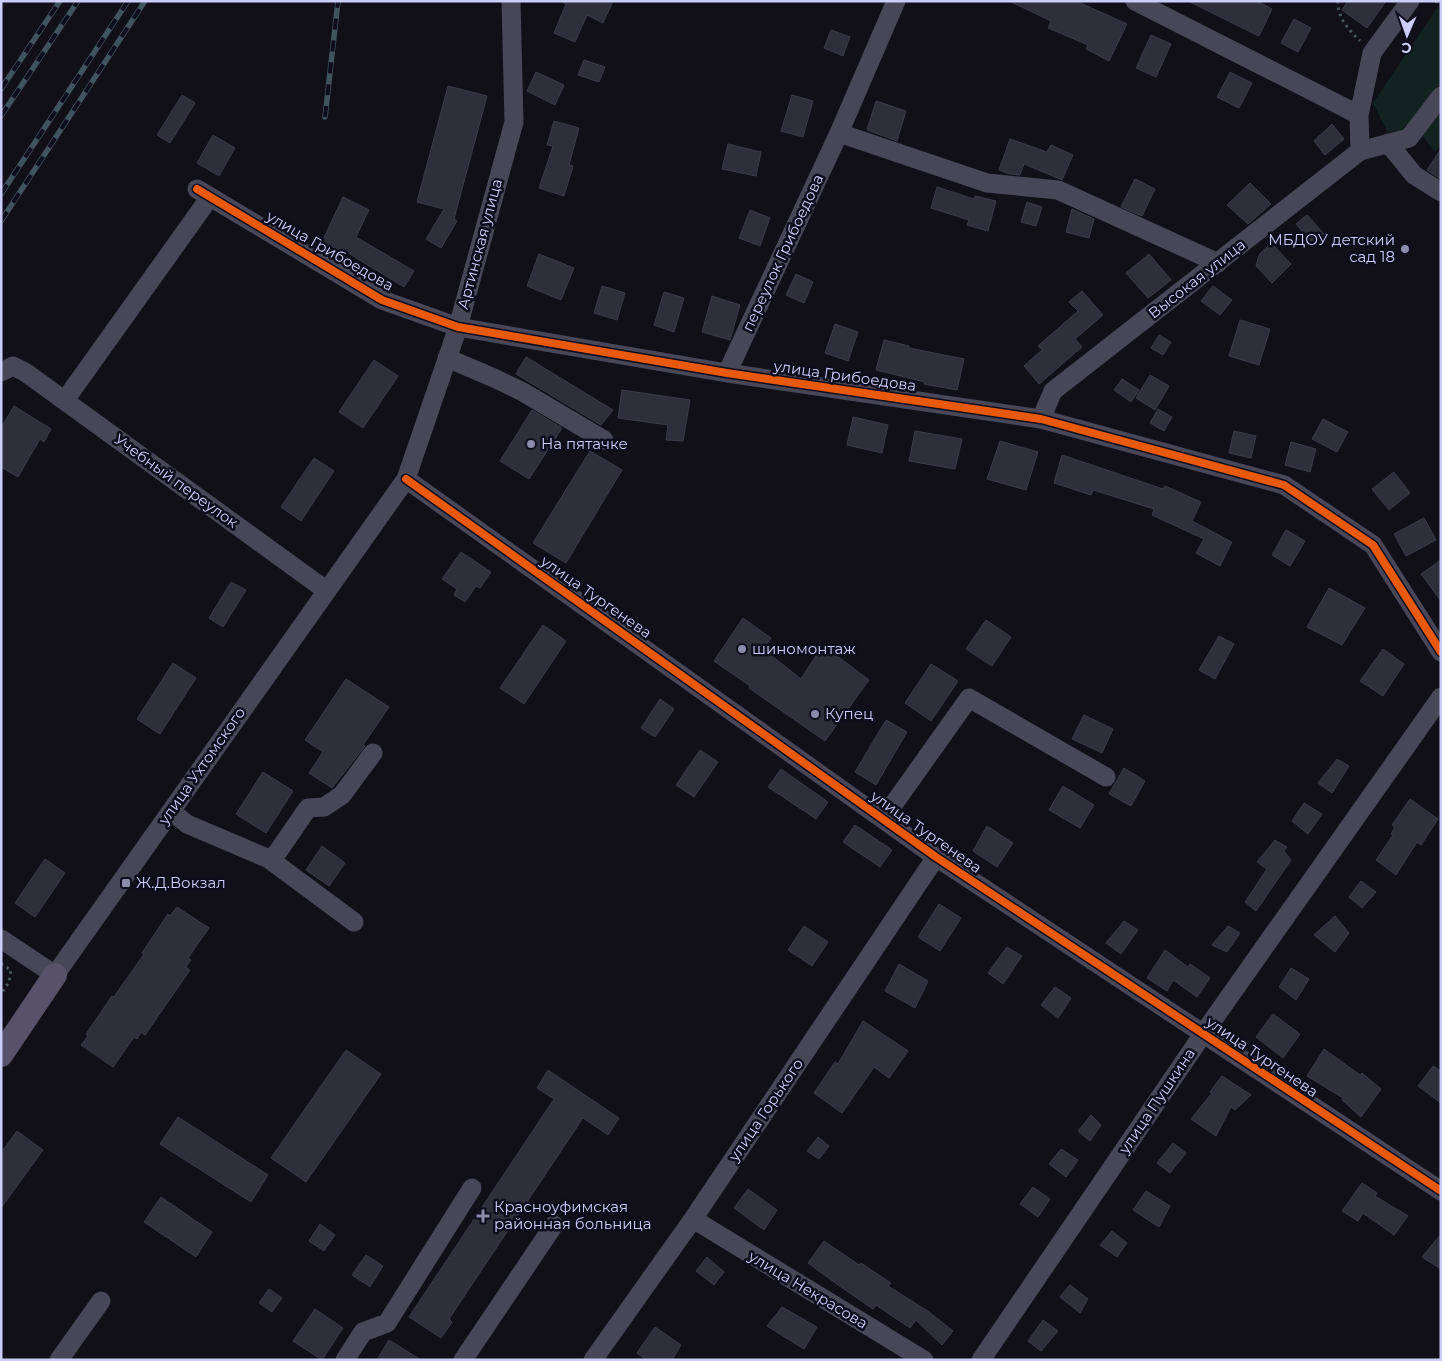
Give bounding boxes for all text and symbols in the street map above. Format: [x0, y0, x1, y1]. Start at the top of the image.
north arrow [1382, 10, 1432, 60]
text: С [1401, 39, 1412, 57]
street label: переулок Грибоедова [738, 171, 827, 335]
street label: Артинская улица [453, 177, 506, 311]
street label: улица Грибоедова [262, 206, 397, 295]
place label: МБДОУ детский сад 18 [1268, 230, 1395, 266]
street label: Высокая улица [1144, 235, 1249, 322]
marker: МБДОУ детский сад 18 [1399, 243, 1411, 255]
street label: улица Грибоедова [772, 356, 918, 395]
street label: Учебный переулок [111, 429, 242, 532]
place label: На пятачке [541, 434, 628, 453]
marker: На пятачке [525, 438, 537, 450]
street label: улица Тургенева [536, 551, 655, 642]
place label: шиномонтаж [752, 639, 856, 658]
marker: шиномонтаж [736, 643, 748, 655]
street label: улица Ухтомского [153, 703, 249, 829]
place label: Купец [825, 704, 873, 723]
marker: Купец [809, 708, 821, 720]
street label: улица Тургенева [866, 786, 985, 877]
place label: Ж.Д.Вокзал [136, 873, 226, 892]
marker: Ж.Д.Вокзал [120, 877, 132, 889]
street label: улица Тургенева [1202, 1012, 1322, 1101]
street label: улица Пушкина [1114, 1044, 1199, 1158]
street label: улица Горького [724, 1055, 807, 1166]
place label: Красноуфимская районная больница [494, 1197, 652, 1233]
marker: Красноуфимская районная больница [476, 1209, 490, 1223]
street label: улица Некрасова [744, 1246, 871, 1333]

